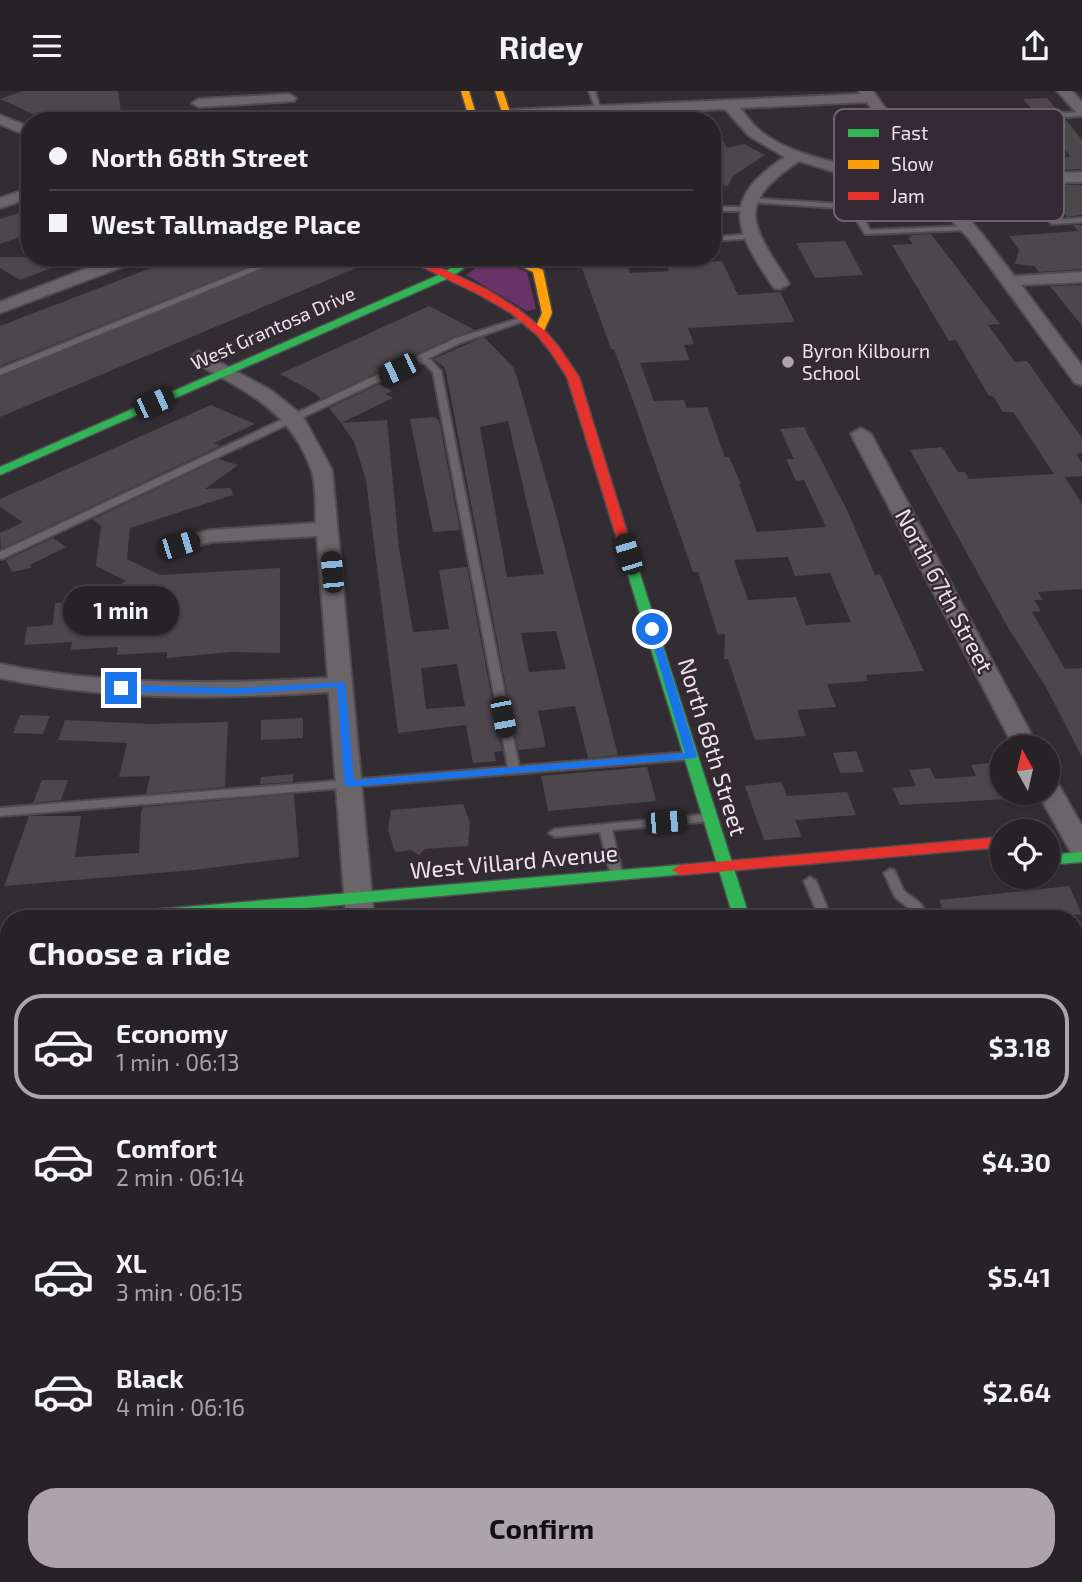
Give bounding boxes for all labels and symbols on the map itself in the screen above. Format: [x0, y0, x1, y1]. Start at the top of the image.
legend [834, 109, 1064, 221]
text: Fast [891, 121, 928, 144]
text: Slow [891, 152, 934, 175]
text: Jam [891, 184, 925, 207]
street label: West Grantosa Drive [187, 281, 359, 374]
place label: Byron Kilbourn School [802, 339, 930, 384]
car [375, 350, 422, 388]
marker: Byron Kilbourn School [780, 354, 796, 370]
car [131, 385, 178, 421]
street label: North 67th Street [890, 504, 1000, 678]
car [156, 529, 203, 561]
car [612, 531, 645, 577]
car [320, 550, 345, 594]
callout: 1 min [63, 587, 179, 635]
route start [636, 613, 668, 645]
street label: North 68th Street [673, 655, 753, 839]
route end [105, 672, 137, 704]
car [489, 694, 518, 740]
north arrow [990, 735, 1060, 805]
car [645, 810, 688, 834]
street label: West Villard Avenue [409, 838, 619, 884]

